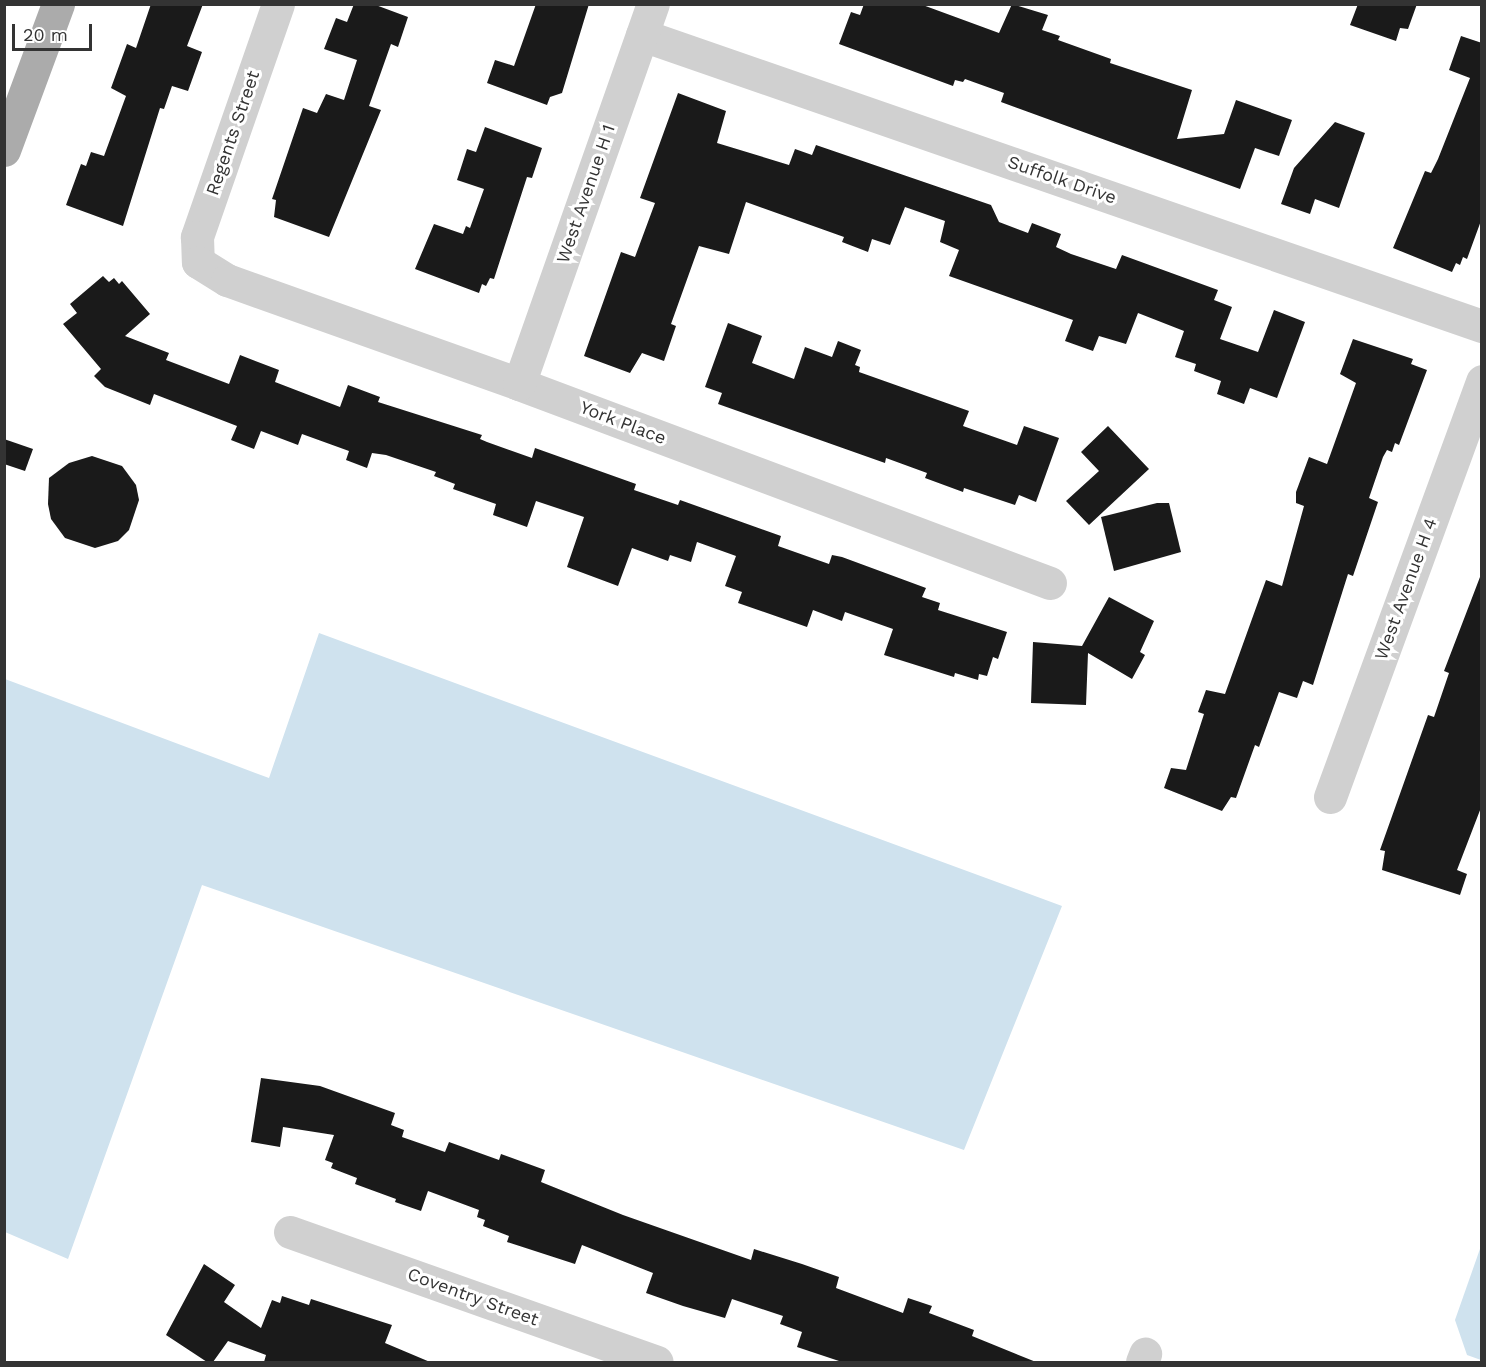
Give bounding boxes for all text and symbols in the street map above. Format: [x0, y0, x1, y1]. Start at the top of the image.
scale bar [15, 12, 94, 50]
text: 20 m [23, 24, 68, 45]
street label: Regents Street [202, 68, 264, 198]
street label: West Avenue H 1 [552, 121, 620, 267]
street label: Suffolk Drive [1005, 151, 1119, 209]
street label: York Place [577, 397, 669, 449]
street label: West Avenue H 4 [1370, 515, 1442, 663]
street label: Coventry Street [404, 1263, 542, 1331]

